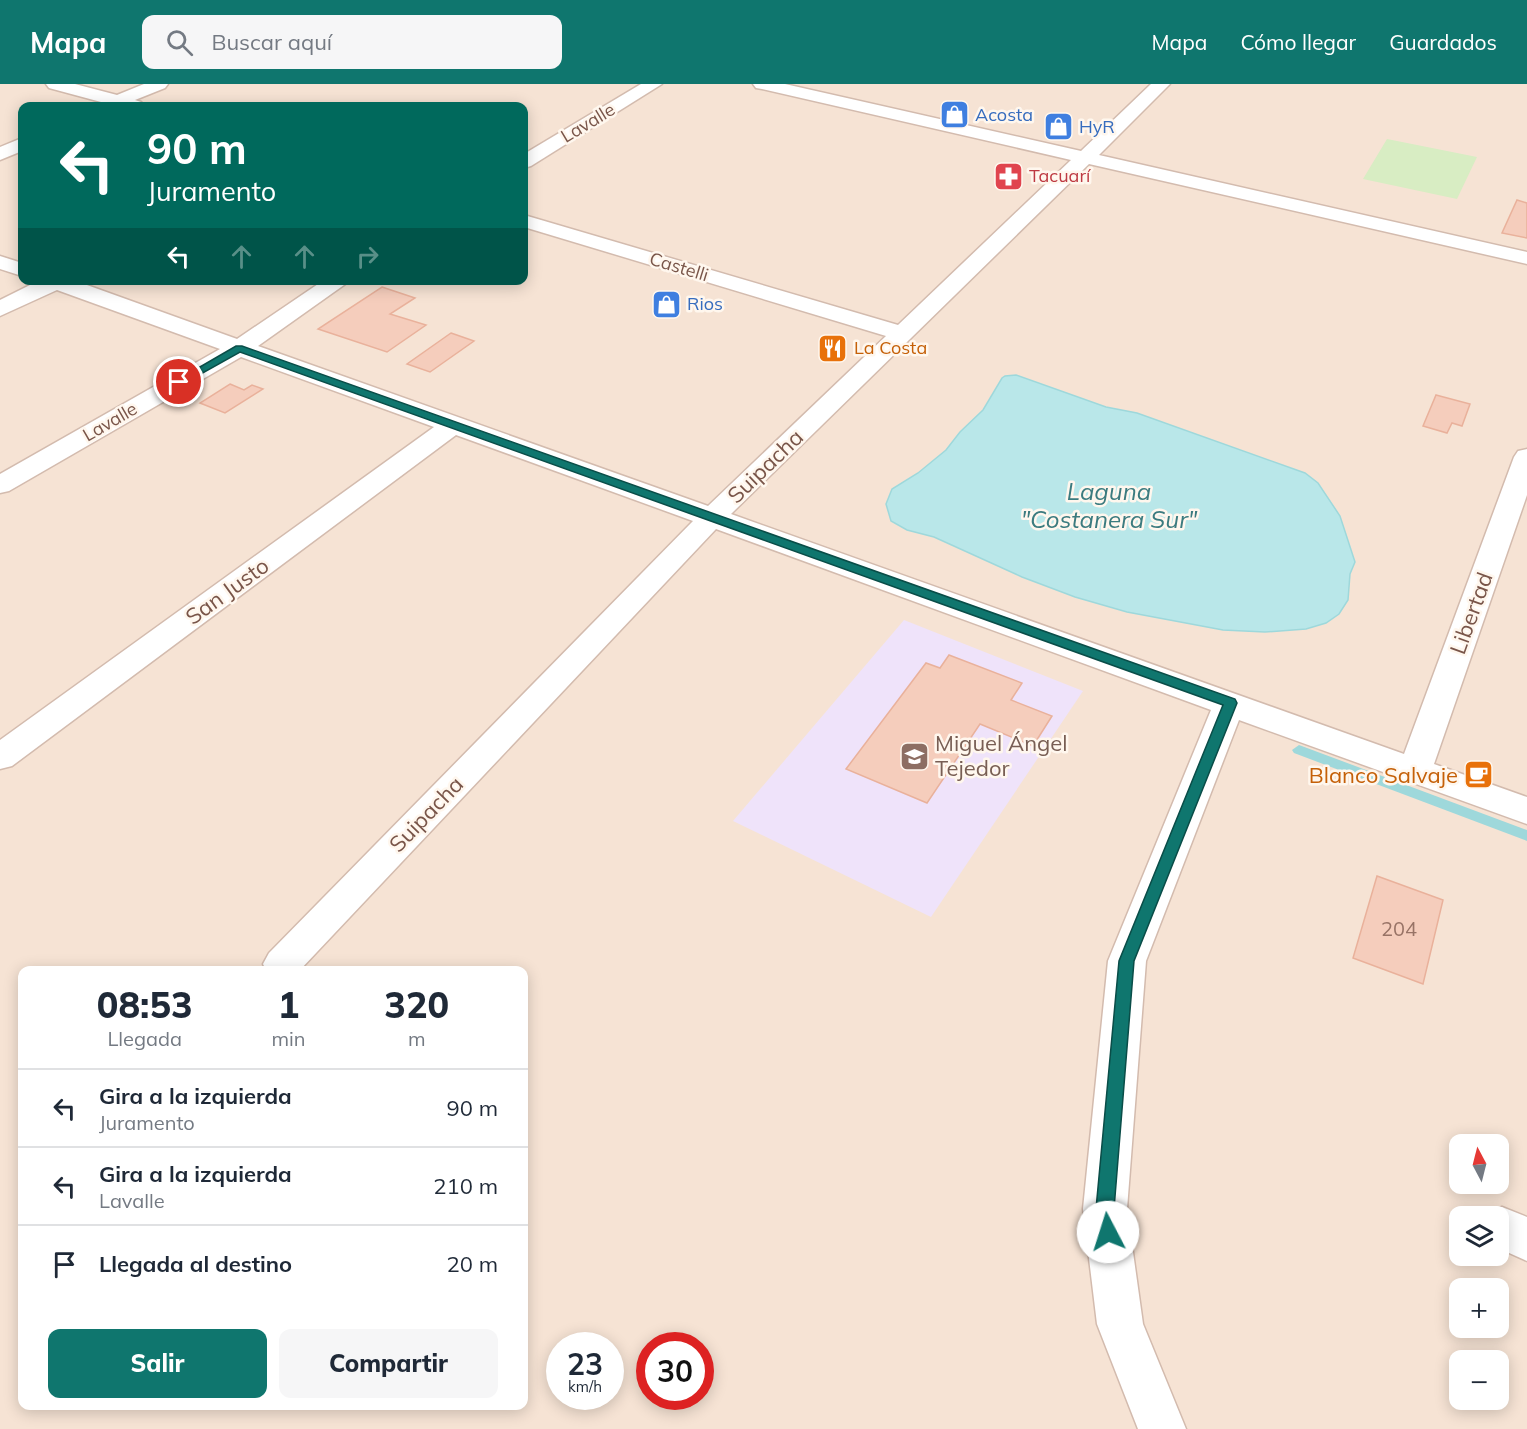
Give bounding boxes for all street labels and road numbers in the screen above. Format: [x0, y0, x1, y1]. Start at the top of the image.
street label: Lavalle [557, 98, 619, 148]
street label: Castelli [647, 247, 711, 286]
street label: Lavalle [78, 397, 141, 446]
street label: Suipacha [721, 423, 809, 509]
street label: San Justo [180, 551, 274, 631]
street label: Libertad [1443, 568, 1499, 658]
street label: Suipacha [383, 770, 469, 858]

